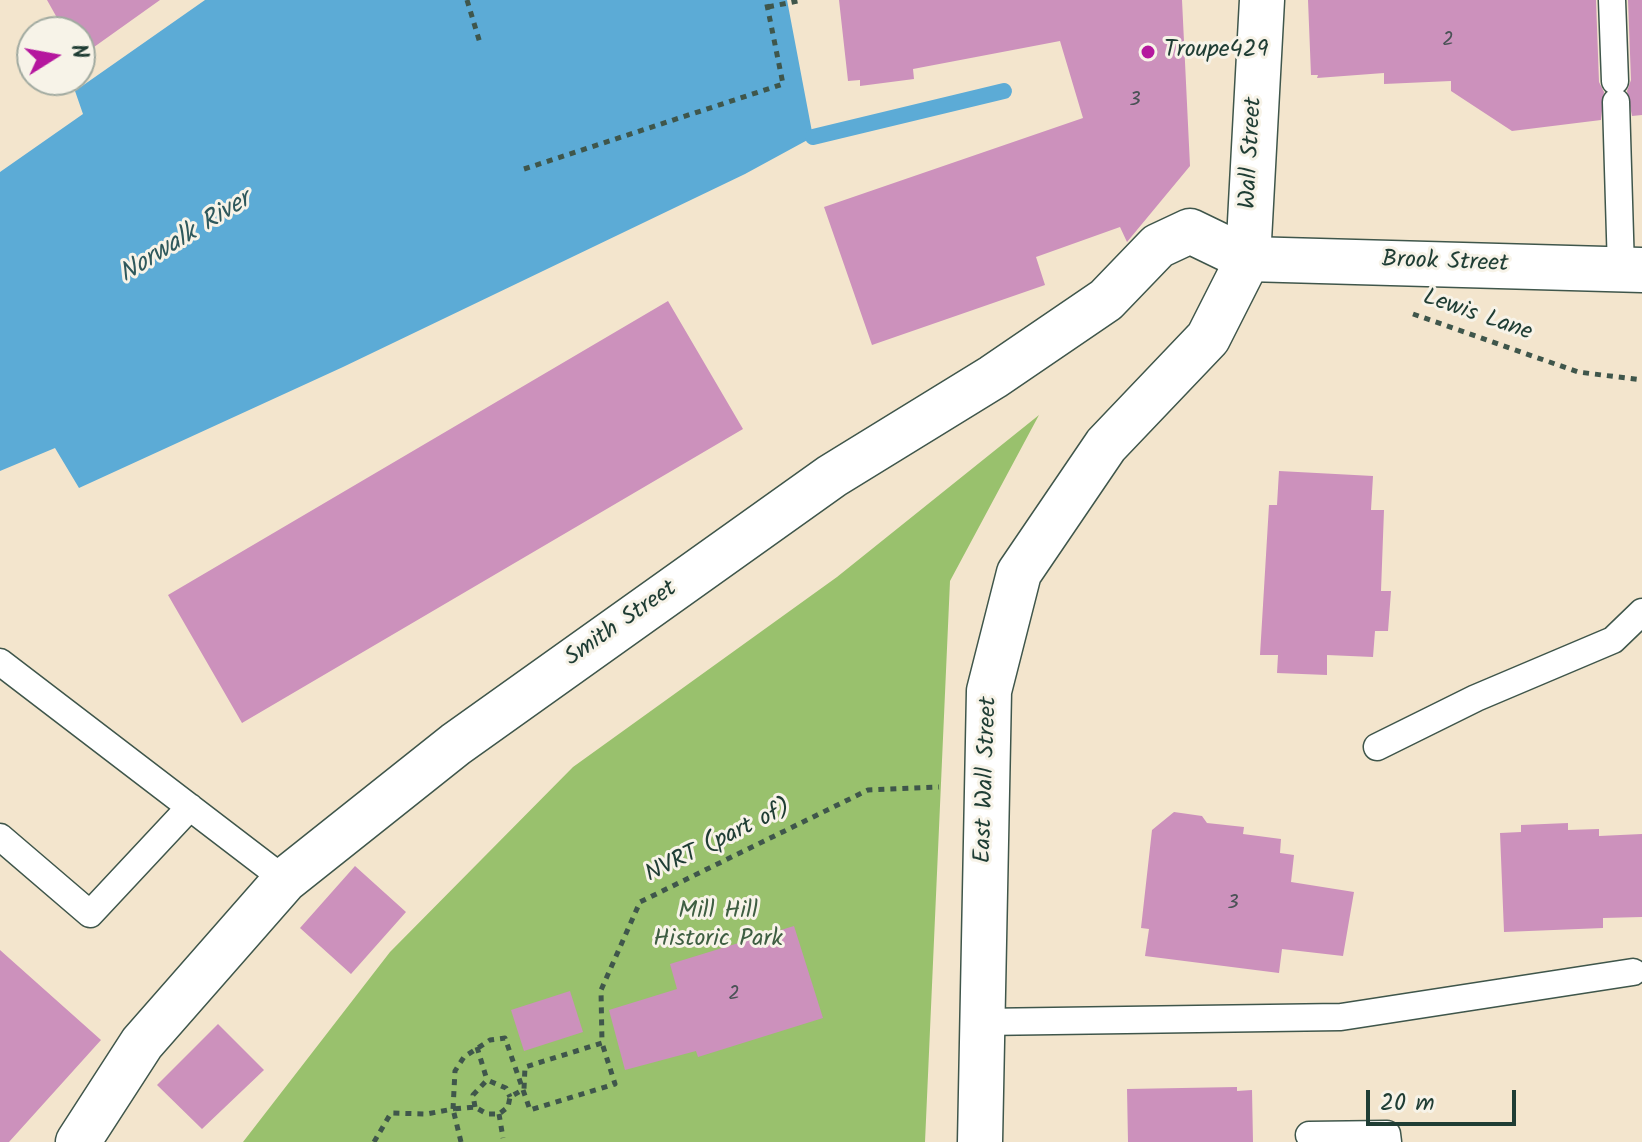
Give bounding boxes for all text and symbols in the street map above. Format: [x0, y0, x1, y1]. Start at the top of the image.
north arrow [16, 16, 96, 96]
house number: 2 [1442, 30, 1454, 54]
place label: Troupe429 [1164, 38, 1268, 66]
text: N [60, 42, 97, 62]
marker: Troupe429 [1139, 43, 1157, 61]
house number: 3 [1129, 90, 1141, 114]
street label: Wall Street [1236, 96, 1270, 210]
water label: Norwalk River [114, 186, 258, 292]
street label: Brook Street [1381, 247, 1509, 281]
street label: Lewis Lane [1419, 285, 1535, 349]
street label: Smith Street [560, 576, 684, 674]
street label: East Wall Street [971, 696, 1005, 864]
street label: NVRT (part of) [641, 795, 797, 891]
house number: 3 [1227, 893, 1239, 917]
park label: Mill Hill Historic Park [653, 899, 783, 955]
house number: 2 [728, 984, 740, 1008]
scale bar [1370, 1074, 1520, 1124]
text: 20 m [1380, 1084, 1435, 1123]

